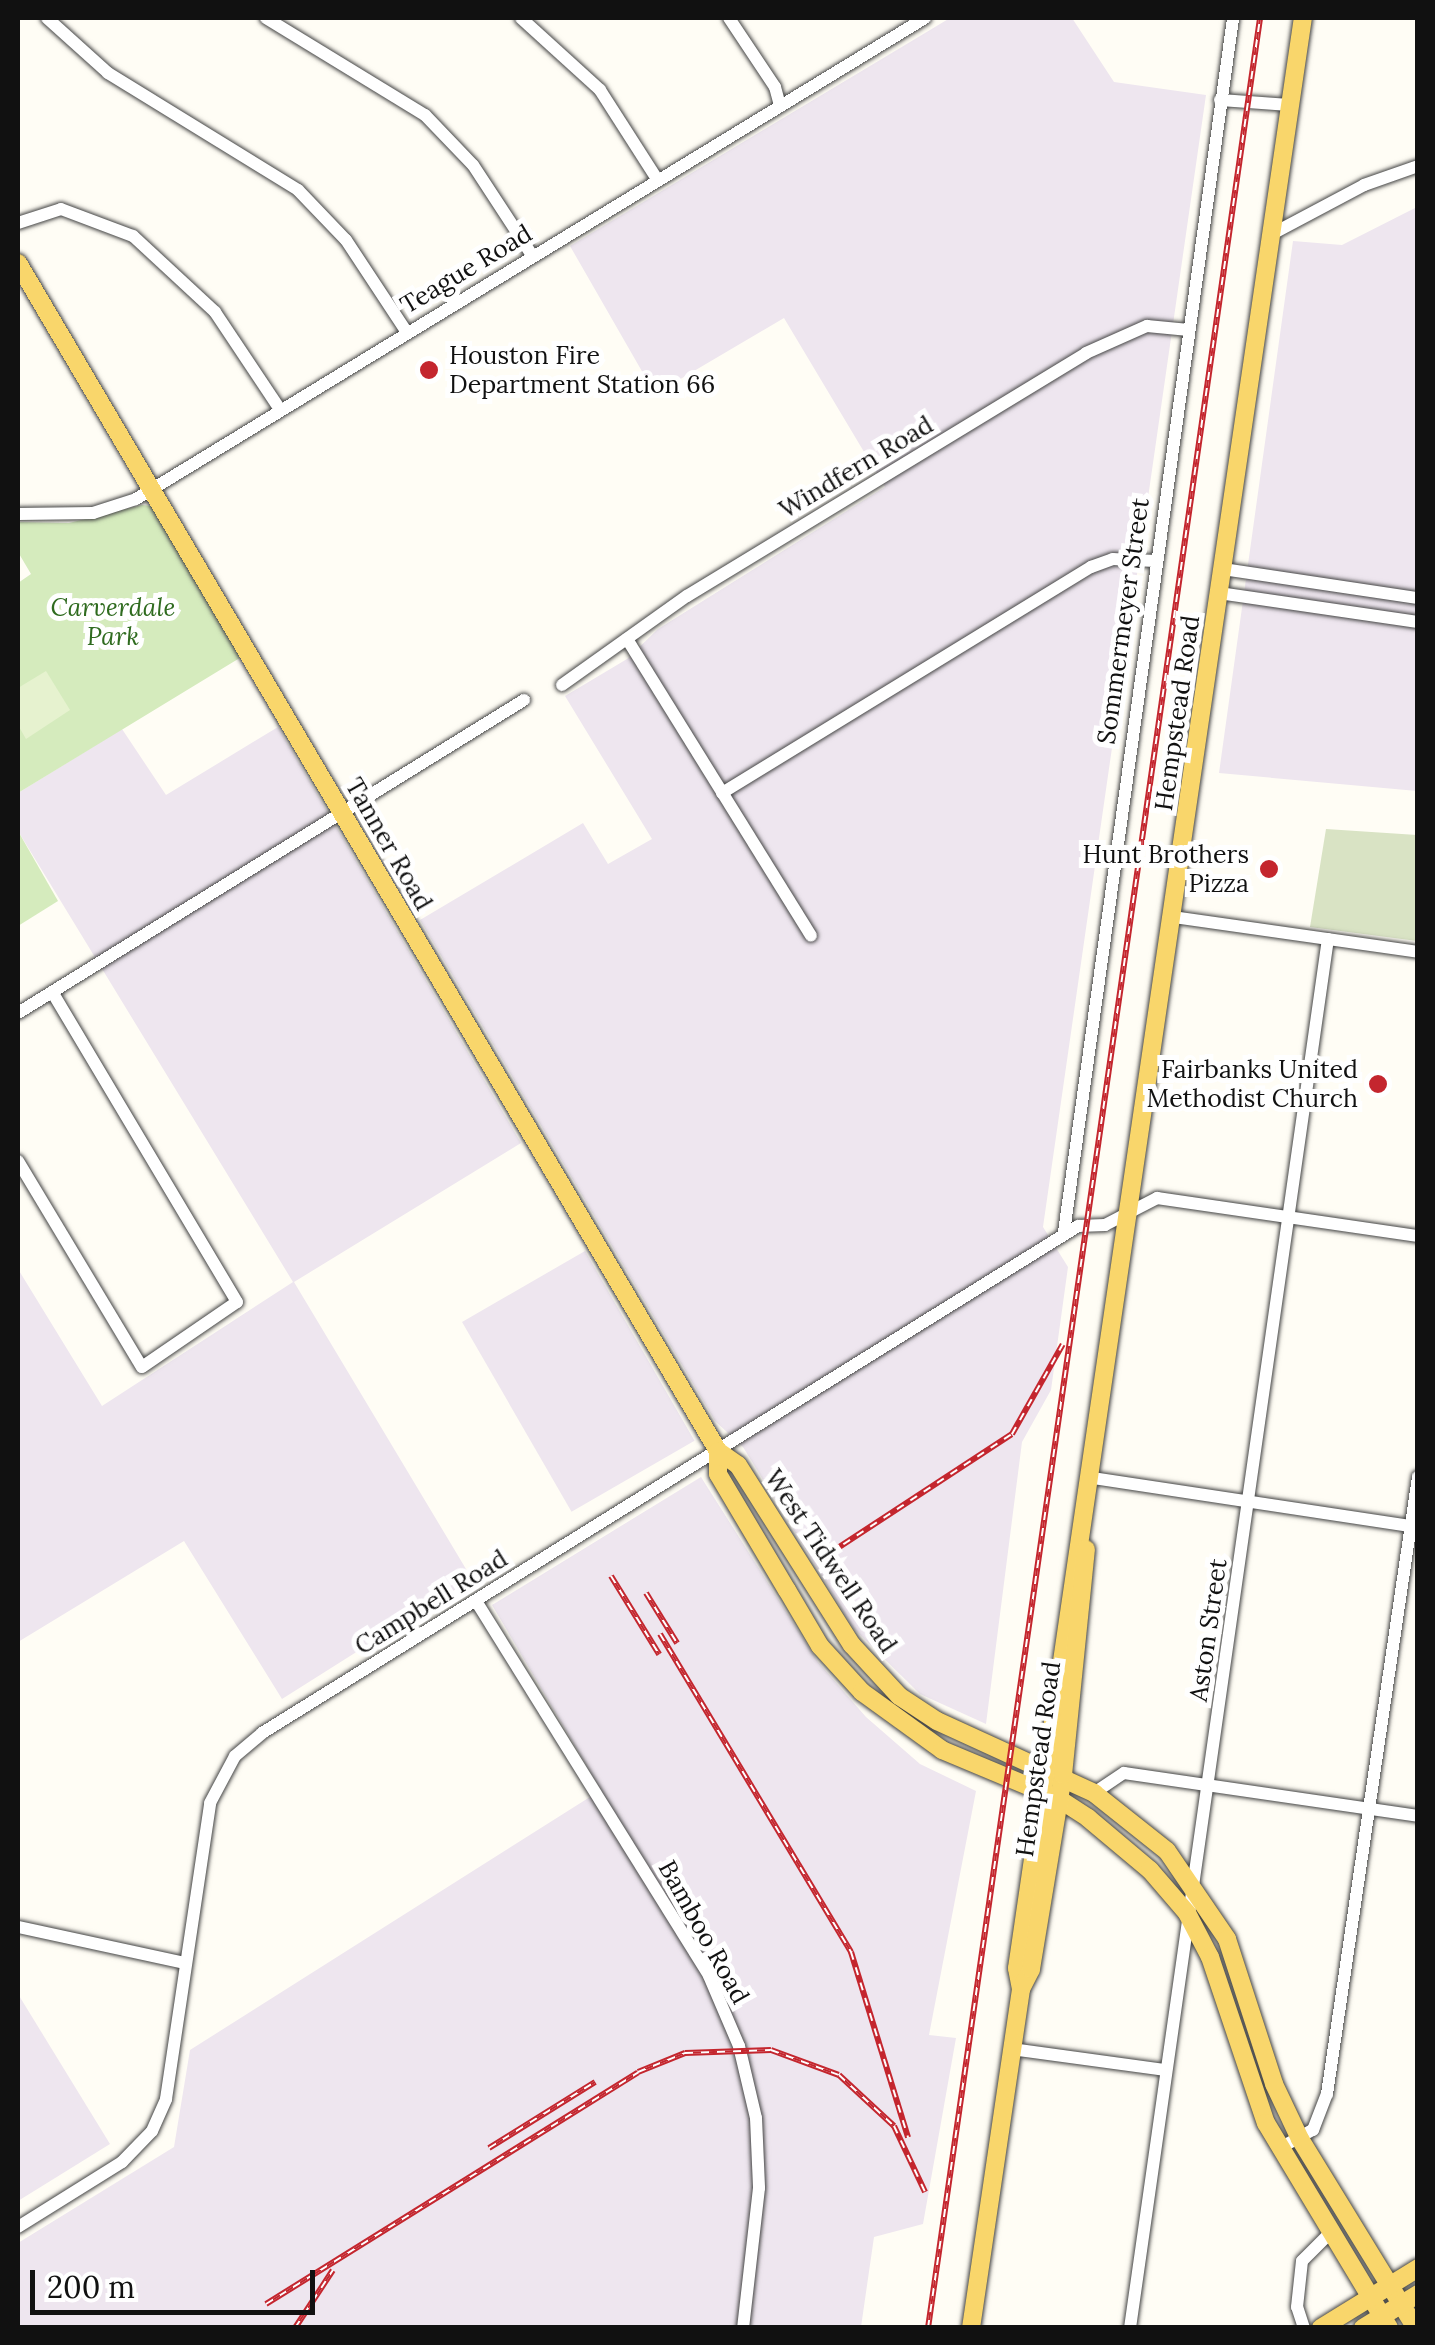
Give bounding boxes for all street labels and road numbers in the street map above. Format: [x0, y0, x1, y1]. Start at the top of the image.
street label: Teague Road [395, 218, 537, 320]
street label: Windfern Road [774, 409, 938, 525]
street label: Sommermeyer Street [1091, 496, 1155, 746]
street label: Hempstead Road [1148, 613, 1206, 813]
street label: Tanner Road [339, 773, 439, 915]
street label: West Tidwell Road [759, 1464, 903, 1658]
street label: Campbell Road [349, 1543, 513, 1661]
street label: Aston Street [1183, 1557, 1233, 1703]
street label: Hempstead Road [1009, 1659, 1067, 1859]
street label: Bamboo Road [652, 1855, 756, 2009]

